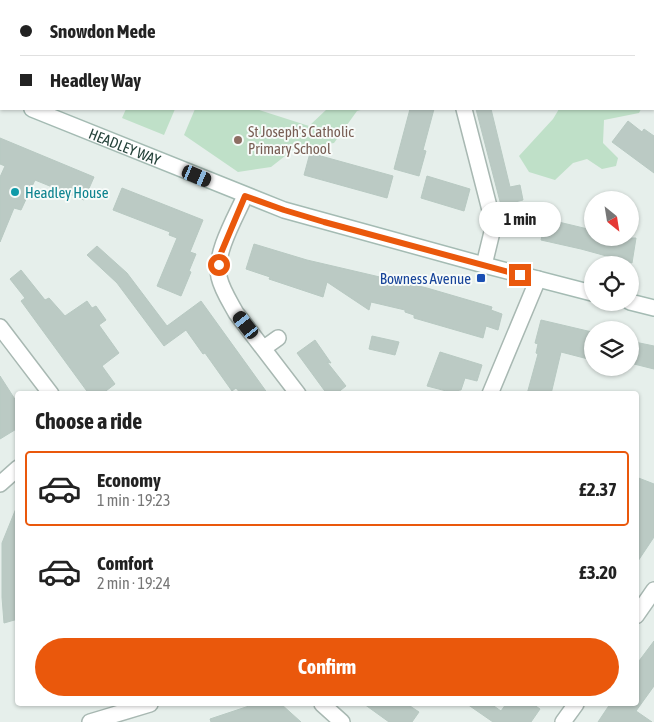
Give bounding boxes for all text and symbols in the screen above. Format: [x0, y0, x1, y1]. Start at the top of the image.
text: Snowdon Mede [50, 20, 156, 42]
text: Headley Way [50, 69, 141, 91]
place label: St Joseph's Catholic Primary School [248, 123, 354, 157]
street label: HEADLEY WAY [87, 124, 163, 168]
marker: St Joseph's Catholic Primary School [232, 134, 244, 146]
car [180, 163, 213, 189]
place label: Headley House [25, 184, 109, 201]
marker: Headley House [9, 186, 21, 198]
north arrow [584, 191, 639, 246]
map controls [584, 191, 639, 376]
callout: 1 min [479, 202, 561, 238]
text: 1 min [504, 210, 536, 228]
route start [208, 254, 230, 276]
button: locate [584, 256, 639, 311]
route end [509, 264, 531, 286]
place label: Bowness Avenue [380, 270, 471, 287]
marker: Bowness Avenue [475, 272, 487, 284]
car [230, 309, 261, 341]
button: layers [584, 321, 639, 376]
text: Choose a ride [35, 408, 142, 434]
icon: car [37, 466, 82, 511]
text: Economy [97, 469, 161, 491]
text: £2.37 [579, 478, 617, 500]
text: 1 min · 19:23 [97, 491, 170, 509]
icon: car [37, 549, 82, 594]
text: Comfort [97, 552, 153, 574]
text: £3.20 [579, 561, 617, 583]
text: 2 min · 19:24 [97, 574, 170, 592]
button: Confirm [35, 638, 619, 696]

